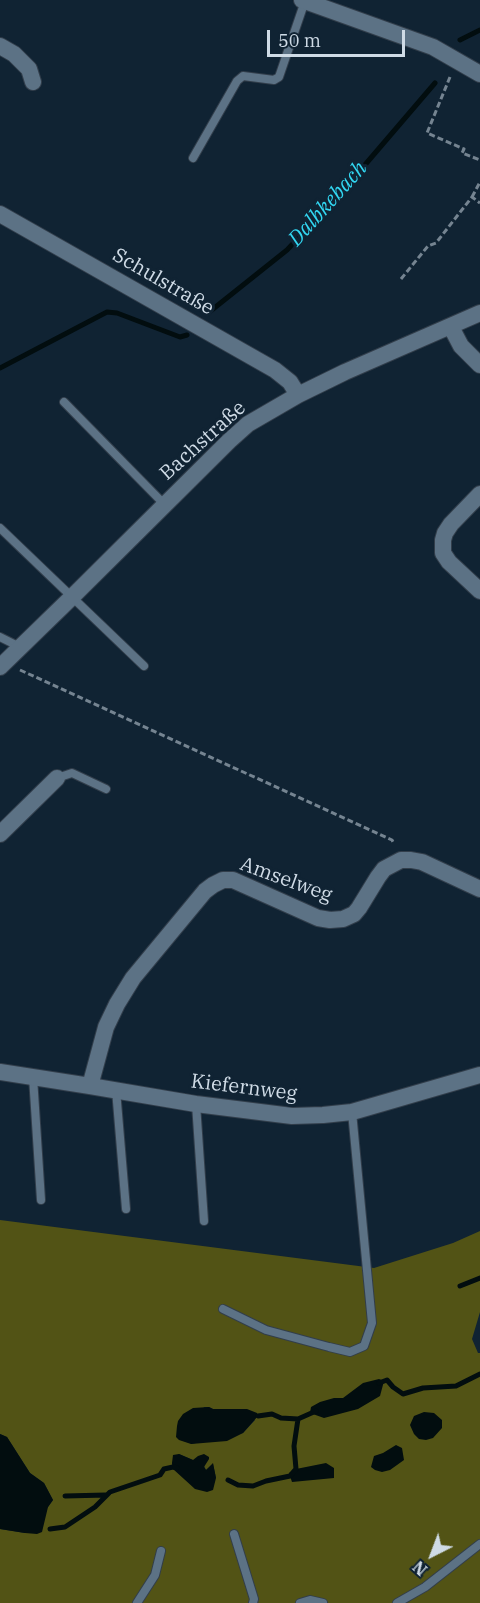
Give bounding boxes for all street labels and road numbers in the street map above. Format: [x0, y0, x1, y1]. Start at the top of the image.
street label: Schulstraße [108, 243, 218, 321]
street label: Bachstraße [155, 396, 251, 486]
street label: Amselweg [237, 852, 335, 908]
street label: Kiefernweg [189, 1070, 299, 1106]

